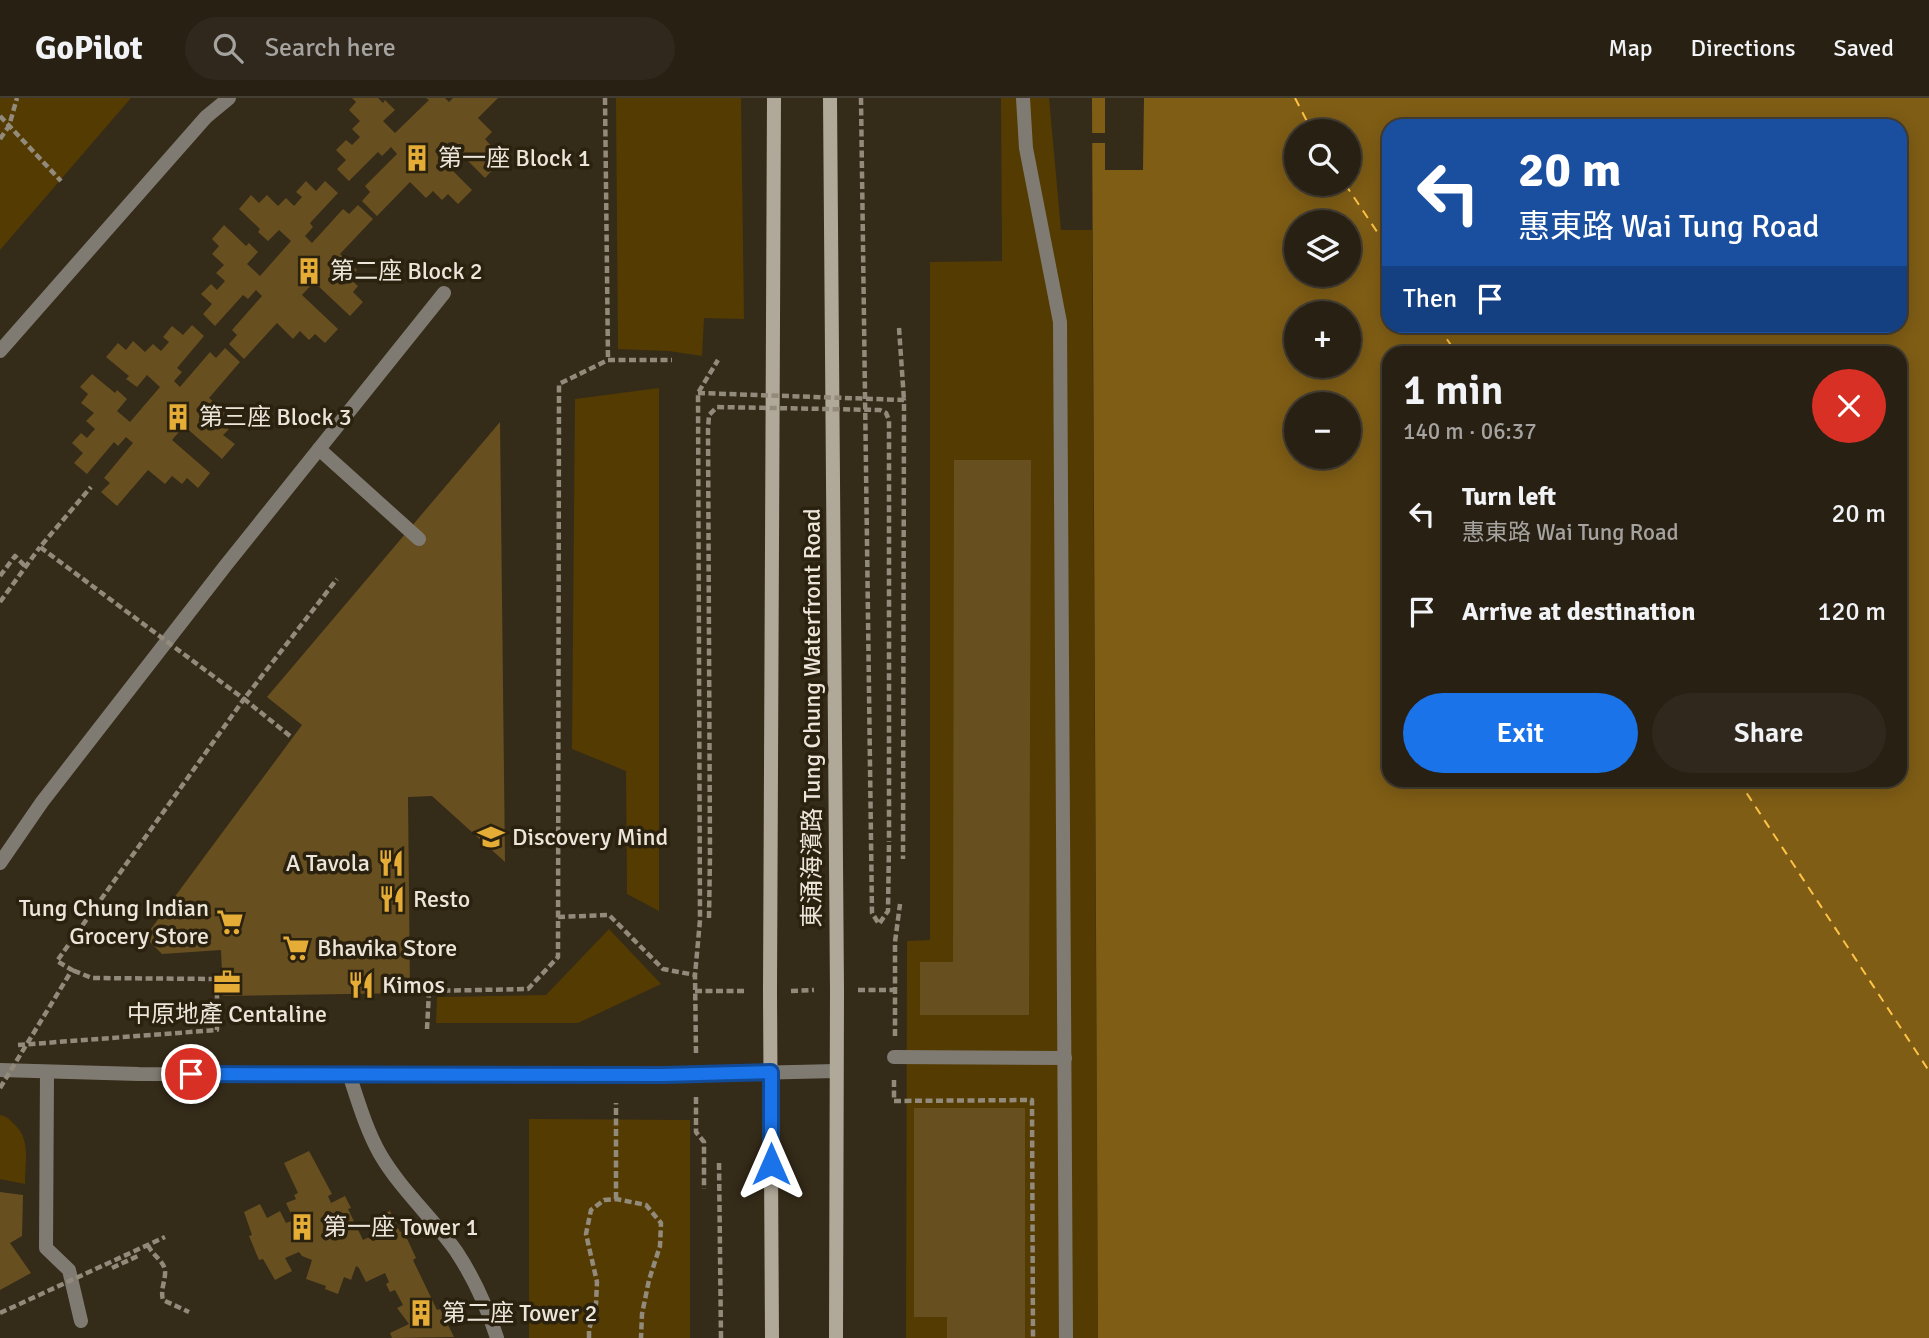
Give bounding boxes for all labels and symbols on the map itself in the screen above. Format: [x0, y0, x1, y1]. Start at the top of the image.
building icon: 第一座 Block 1 [402, 143, 432, 173]
place label: 第一座 Block 1 [438, 143, 591, 173]
building icon: 第二座 Block 2 [294, 256, 324, 286]
place label: 第二座 Block 2 [330, 256, 483, 286]
building icon: 第三座 Block 3 [163, 402, 193, 432]
place label: 第三座 Block 3 [199, 402, 352, 432]
street label: 東涌海濱路 Tung Chung Waterfront Road [797, 508, 827, 928]
school or university icon: Discovery Mind [476, 822, 506, 852]
place label: Discovery Mind [512, 822, 668, 852]
place label: A Tavola [286, 848, 370, 878]
restaurant icon: A Tavola [376, 848, 406, 878]
restaurant icon: Resto [377, 884, 407, 914]
place label: Resto [413, 884, 470, 914]
place label: Tung Chung Indian Grocery Store [19, 893, 209, 951]
supermarket icon: Tung Chung Indian Grocery Store [215, 907, 245, 937]
supermarket icon: Bhavika Store [281, 933, 311, 963]
place label: Bhavika Store [317, 933, 457, 963]
office icon: 中原地產 Centaline [212, 967, 242, 997]
restaurant icon: Kimos [346, 970, 376, 1000]
place label: Kimos [382, 970, 445, 1000]
place label: 中原地產 Centaline [127, 999, 327, 1029]
pin [161, 1044, 221, 1104]
position arrow [734, 1127, 808, 1201]
building icon: 第一座 Tower 1 [287, 1212, 317, 1242]
place label: 第一座 Tower 1 [323, 1212, 478, 1242]
building icon: 第二座 Tower 2 [406, 1298, 436, 1328]
place label: 第二座 Tower 2 [442, 1298, 597, 1328]

